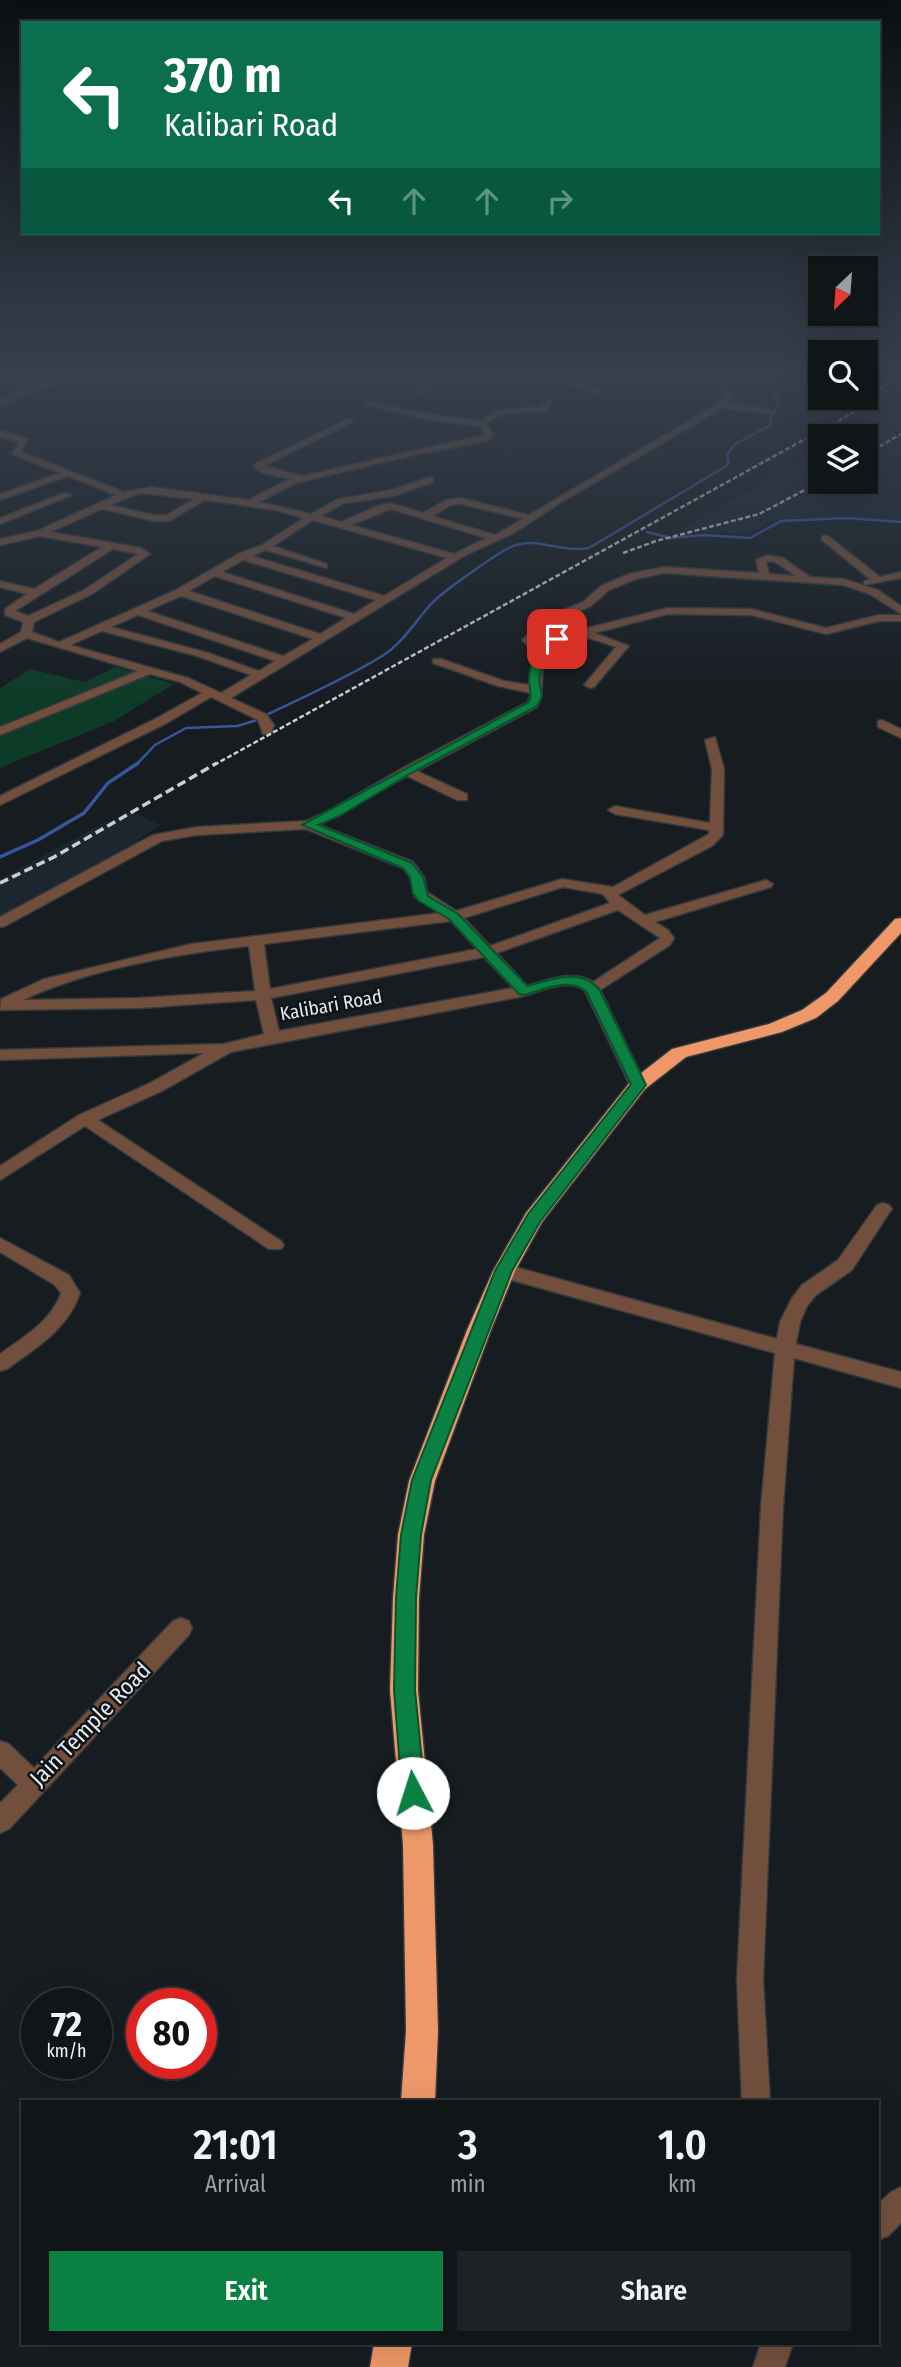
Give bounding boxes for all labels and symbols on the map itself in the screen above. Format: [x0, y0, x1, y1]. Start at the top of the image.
north arrow [808, 256, 878, 326]
pin [527, 609, 587, 669]
street label: Kalibari Road [278, 985, 384, 1025]
street label: Jain Temple Road [24, 1656, 156, 1792]
position arrow [376, 1756, 450, 1830]
speed limit sign: 80 [126, 1988, 217, 2079]

